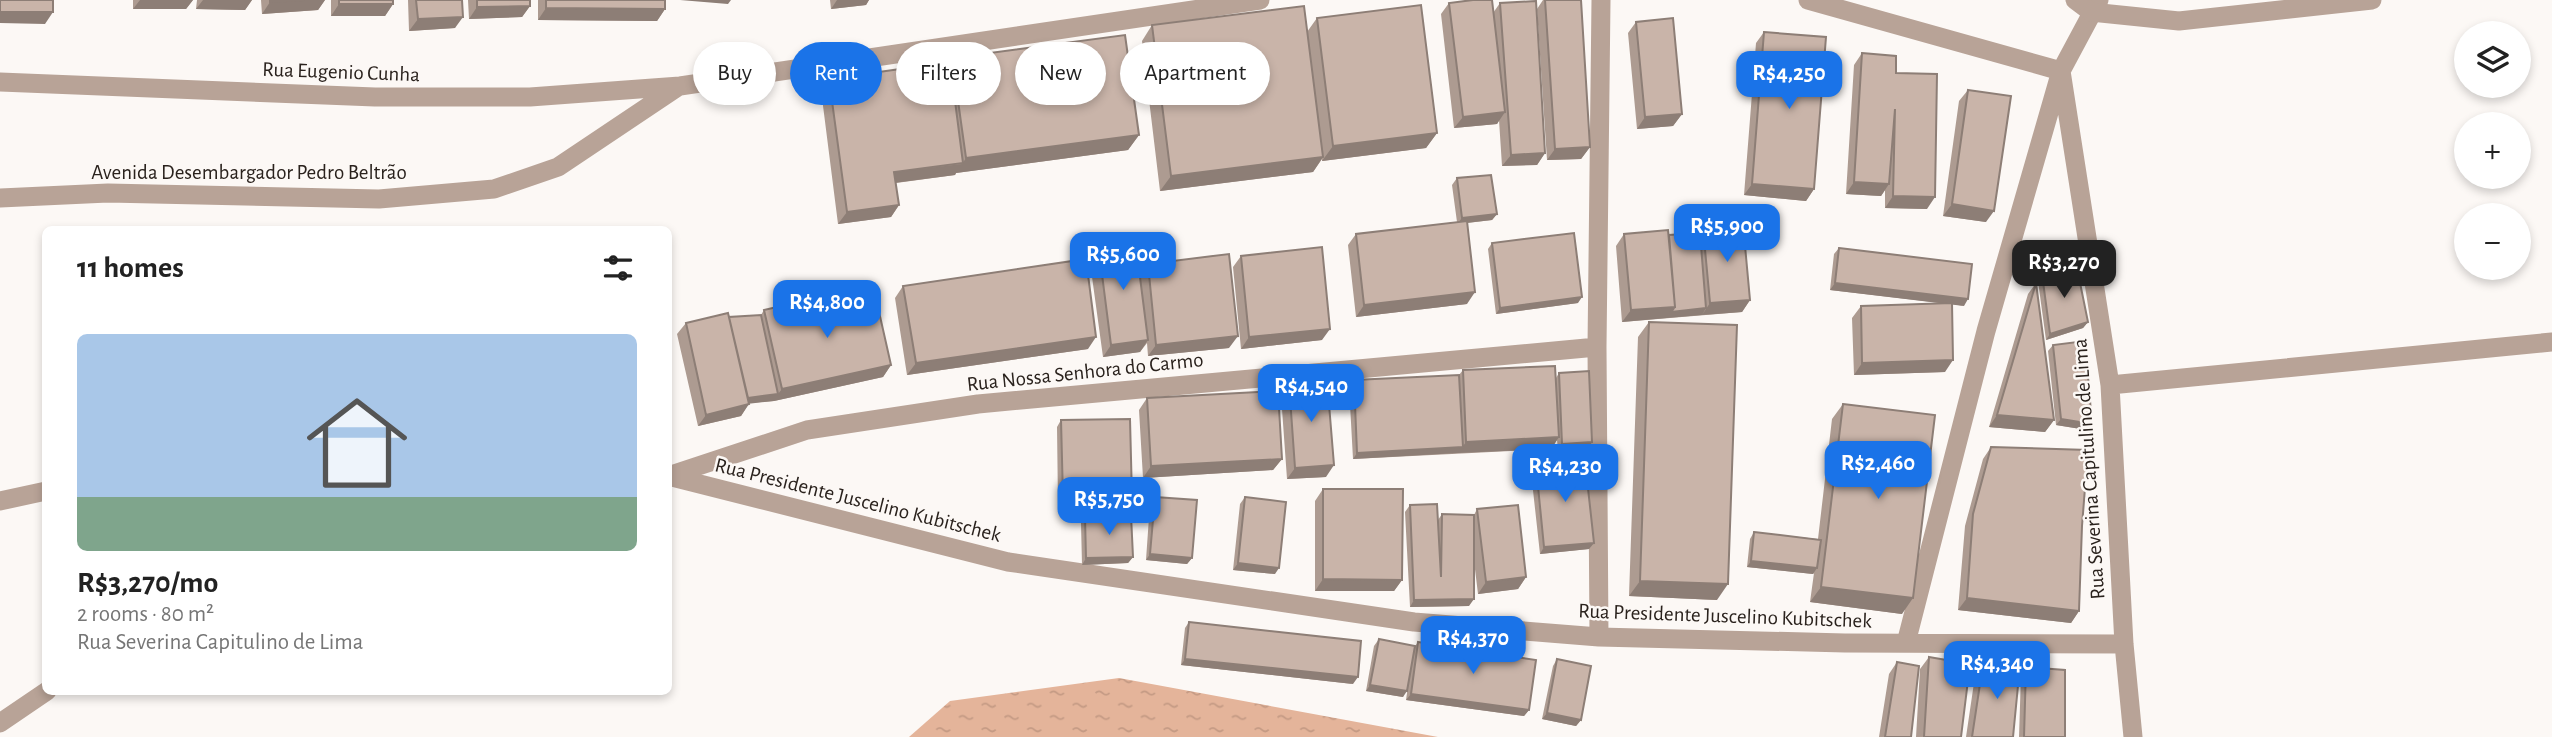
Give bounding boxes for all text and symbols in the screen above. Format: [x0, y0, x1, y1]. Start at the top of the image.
map controls [2454, 21, 2531, 280]
button: layers [2454, 21, 2531, 98]
chip: Buy [693, 42, 776, 105]
chip: Rent [790, 42, 882, 105]
chip: Filters [896, 42, 1001, 105]
chip: New [1015, 42, 1106, 105]
chip: Apartment [1120, 42, 1270, 105]
pin: R$4,250 [1724, 52, 1854, 111]
street label: Rua Eugenio Cunha [262, 59, 420, 85]
text: R$4,250 [1752, 62, 1826, 85]
button: + [2454, 112, 2531, 189]
street label: Avenida Desembargador Pedro Beltrão [91, 162, 407, 183]
button: − [2454, 203, 2531, 280]
pin: R$5,900 [1662, 204, 1792, 264]
text: R$5,900 [1690, 215, 1764, 238]
pin: R$5,600 [1058, 232, 1188, 292]
pin: R$3,270 [1999, 240, 2129, 300]
text: R$5,600 [1086, 243, 1160, 266]
icon: filters [599, 249, 637, 287]
text: R$3,270 [2028, 251, 2100, 274]
text: 11 homes [77, 253, 184, 283]
pin: R$4,800 [762, 280, 892, 340]
text: R$4,800 [789, 291, 865, 314]
street label: Rua Severina Capitulino de Lima [2069, 338, 2109, 600]
street label: Rua Nossa Senhora do Carmo [966, 349, 1204, 395]
pin: R$4,540 [1246, 364, 1376, 424]
text: R$4,540 [1274, 375, 1348, 398]
icon: home [294, 380, 420, 506]
pin: R$2,460 [1813, 442, 1943, 501]
pin: R$4,230 [1500, 444, 1630, 504]
text: R$2,460 [1841, 452, 1915, 475]
street label: Rua Presidente Juscelino Kubitschek [713, 454, 1004, 546]
text: R$4,230 [1528, 455, 1602, 478]
pin: R$5,750 [1044, 477, 1174, 537]
text: R$5,750 [1074, 488, 1144, 511]
text: R$3,270/mo [77, 568, 218, 598]
street label: Rua Presidente Juscelino Kubitschek [1578, 600, 1873, 632]
text: 2 rooms · 80 m² [77, 603, 214, 626]
pin: R$4,370 [1408, 616, 1538, 676]
text: R$4,370 [1437, 627, 1509, 650]
text: Rua Severina Capitulino de Lima [77, 631, 363, 654]
pin: R$4,340 [1932, 642, 2062, 701]
text: R$4,340 [1960, 652, 2034, 675]

